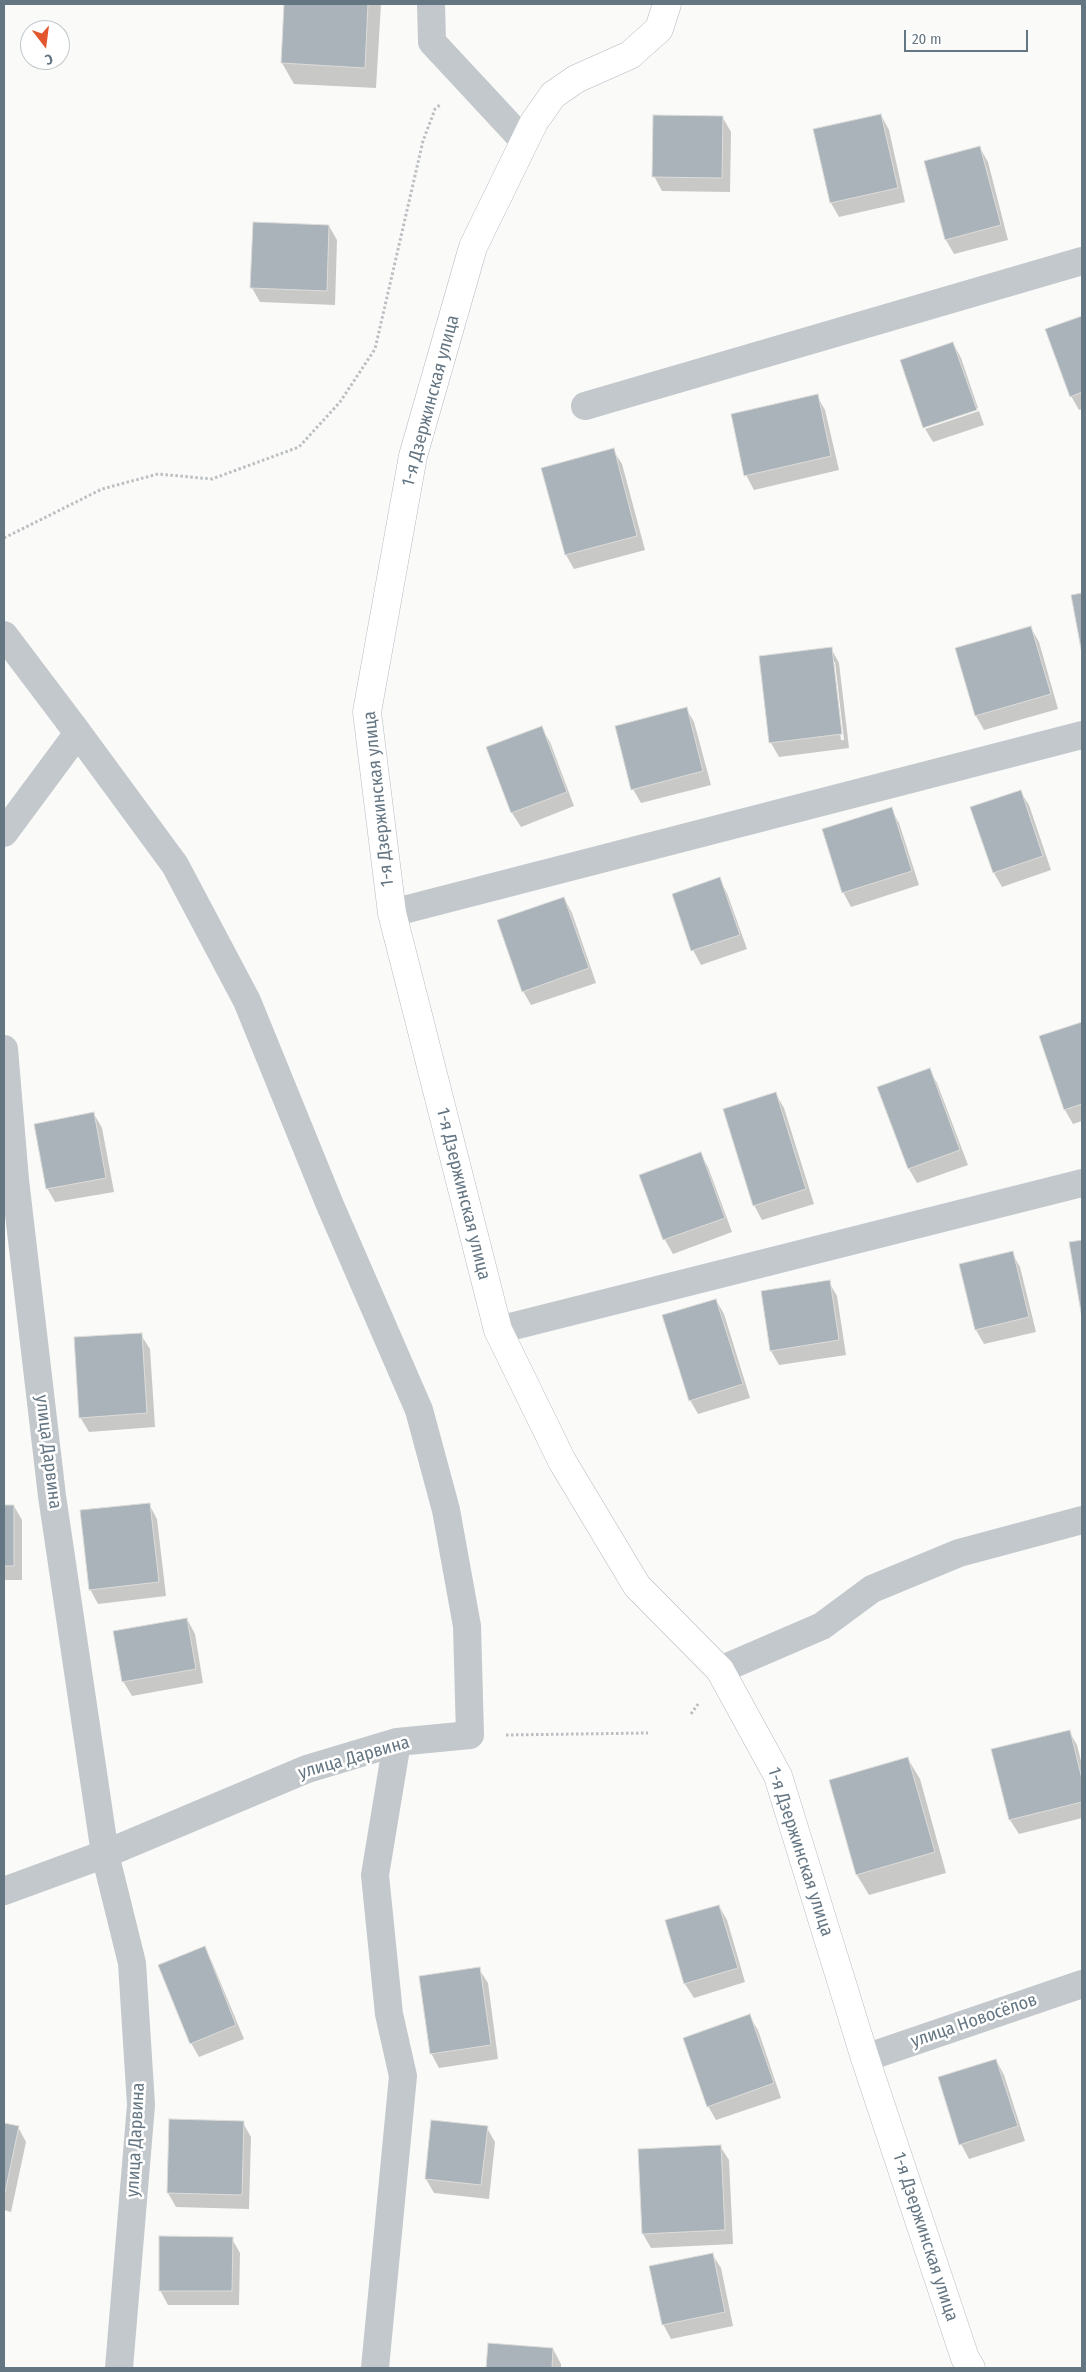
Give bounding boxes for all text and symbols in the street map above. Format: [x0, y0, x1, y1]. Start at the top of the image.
north arrow [20, 20, 70, 70]
scale bar [906, 20, 1030, 52]
text: 20 m [912, 30, 942, 48]
text: С [43, 50, 54, 68]
street label: 1-я Дзержинская улица [398, 313, 464, 489]
street label: 1-я Дзержинская улица [359, 710, 399, 888]
street label: 1-я Дзержинская улица [431, 1106, 495, 1282]
street label: улица Дарвина [30, 1394, 66, 1510]
street label: улица Дарвина [296, 1732, 412, 1784]
street label: 1-я Дзержинская улица [762, 1765, 838, 1939]
street label: улица Новосёлов [908, 1989, 1040, 2053]
street label: улица Дарвина [122, 2082, 150, 2198]
street label: 1-я Дзержинская улица [887, 2150, 963, 2324]

